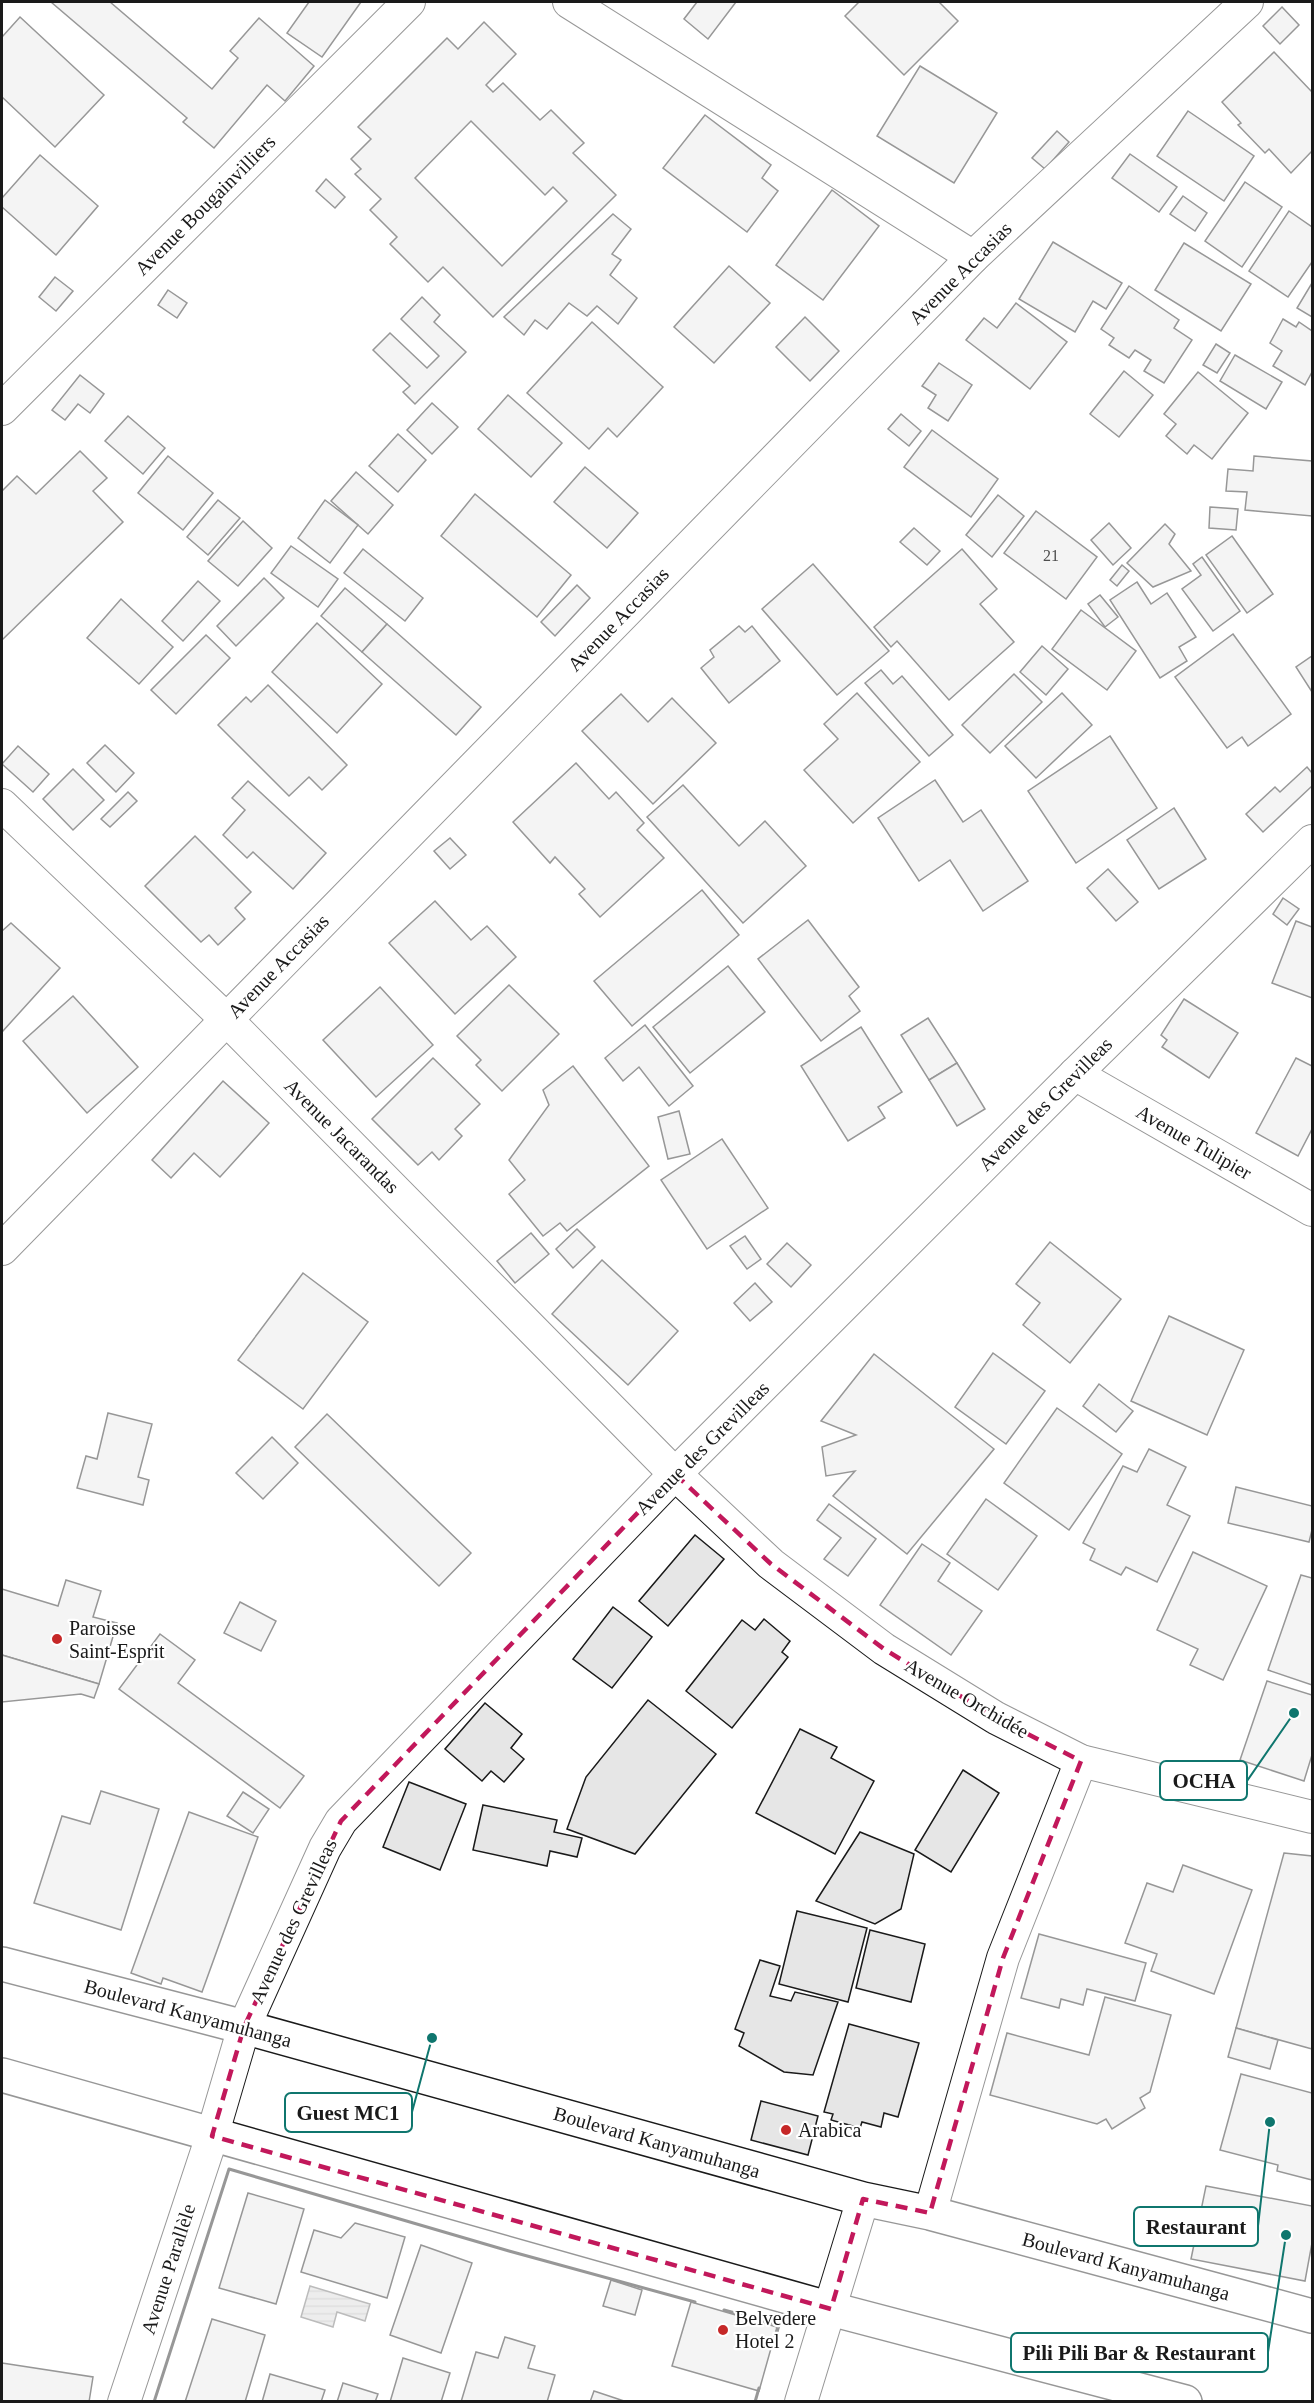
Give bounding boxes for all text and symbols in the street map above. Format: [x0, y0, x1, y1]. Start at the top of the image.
street label: Avenue Bougainvilliers [130, 130, 280, 280]
street label: Avenue Accasias [904, 217, 1016, 329]
house number: 21 [1043, 547, 1059, 564]
street label: Avenue Accasias [563, 562, 673, 675]
street label: Avenue Accasias [223, 909, 333, 1022]
street label: Avenue des Grevilleas [974, 1033, 1116, 1175]
street label: Avenue Jacarandas [280, 1074, 404, 1198]
street label: Avenue Tulipier [1132, 1100, 1256, 1185]
street label: Avenue des Grevilleas [631, 1377, 773, 1519]
place label: Paroisse Saint-Esprit [69, 1617, 165, 1663]
marker: Paroisse Saint-Esprit [50, 1632, 64, 1646]
street label: Avenue Orchidée [901, 1654, 1033, 1742]
callout: OCHA [1160, 1761, 1247, 1800]
text: OCHA [1173, 1769, 1236, 1793]
street label: Avenue des Grevilleas [245, 1835, 341, 2007]
street label: Boulevard Kanyamuhanga [82, 1975, 294, 2052]
callout: Guest MC1 [285, 2093, 412, 2132]
text: Guest MC1 [296, 2101, 400, 2125]
street label: Boulevard Kanyamuhanga [551, 2102, 763, 2183]
place label: Arabica [798, 2119, 861, 2141]
marker: Arabica [779, 2123, 793, 2137]
street label: Avenue Parallèle [137, 2201, 199, 2337]
callout: Restaurant [1134, 2207, 1258, 2246]
text: Restaurant [1146, 2215, 1246, 2239]
street label: Boulevard Kanyamuhanga [1020, 2228, 1232, 2305]
place label: Belvedere Hotel 2 [735, 2307, 816, 2352]
marker: Belvedere Hotel 2 [716, 2323, 730, 2337]
callout: Pili Pili Bar & Restaurant [1011, 2333, 1268, 2372]
text: Pili Pili Bar & Restaurant [1023, 2341, 1255, 2365]

